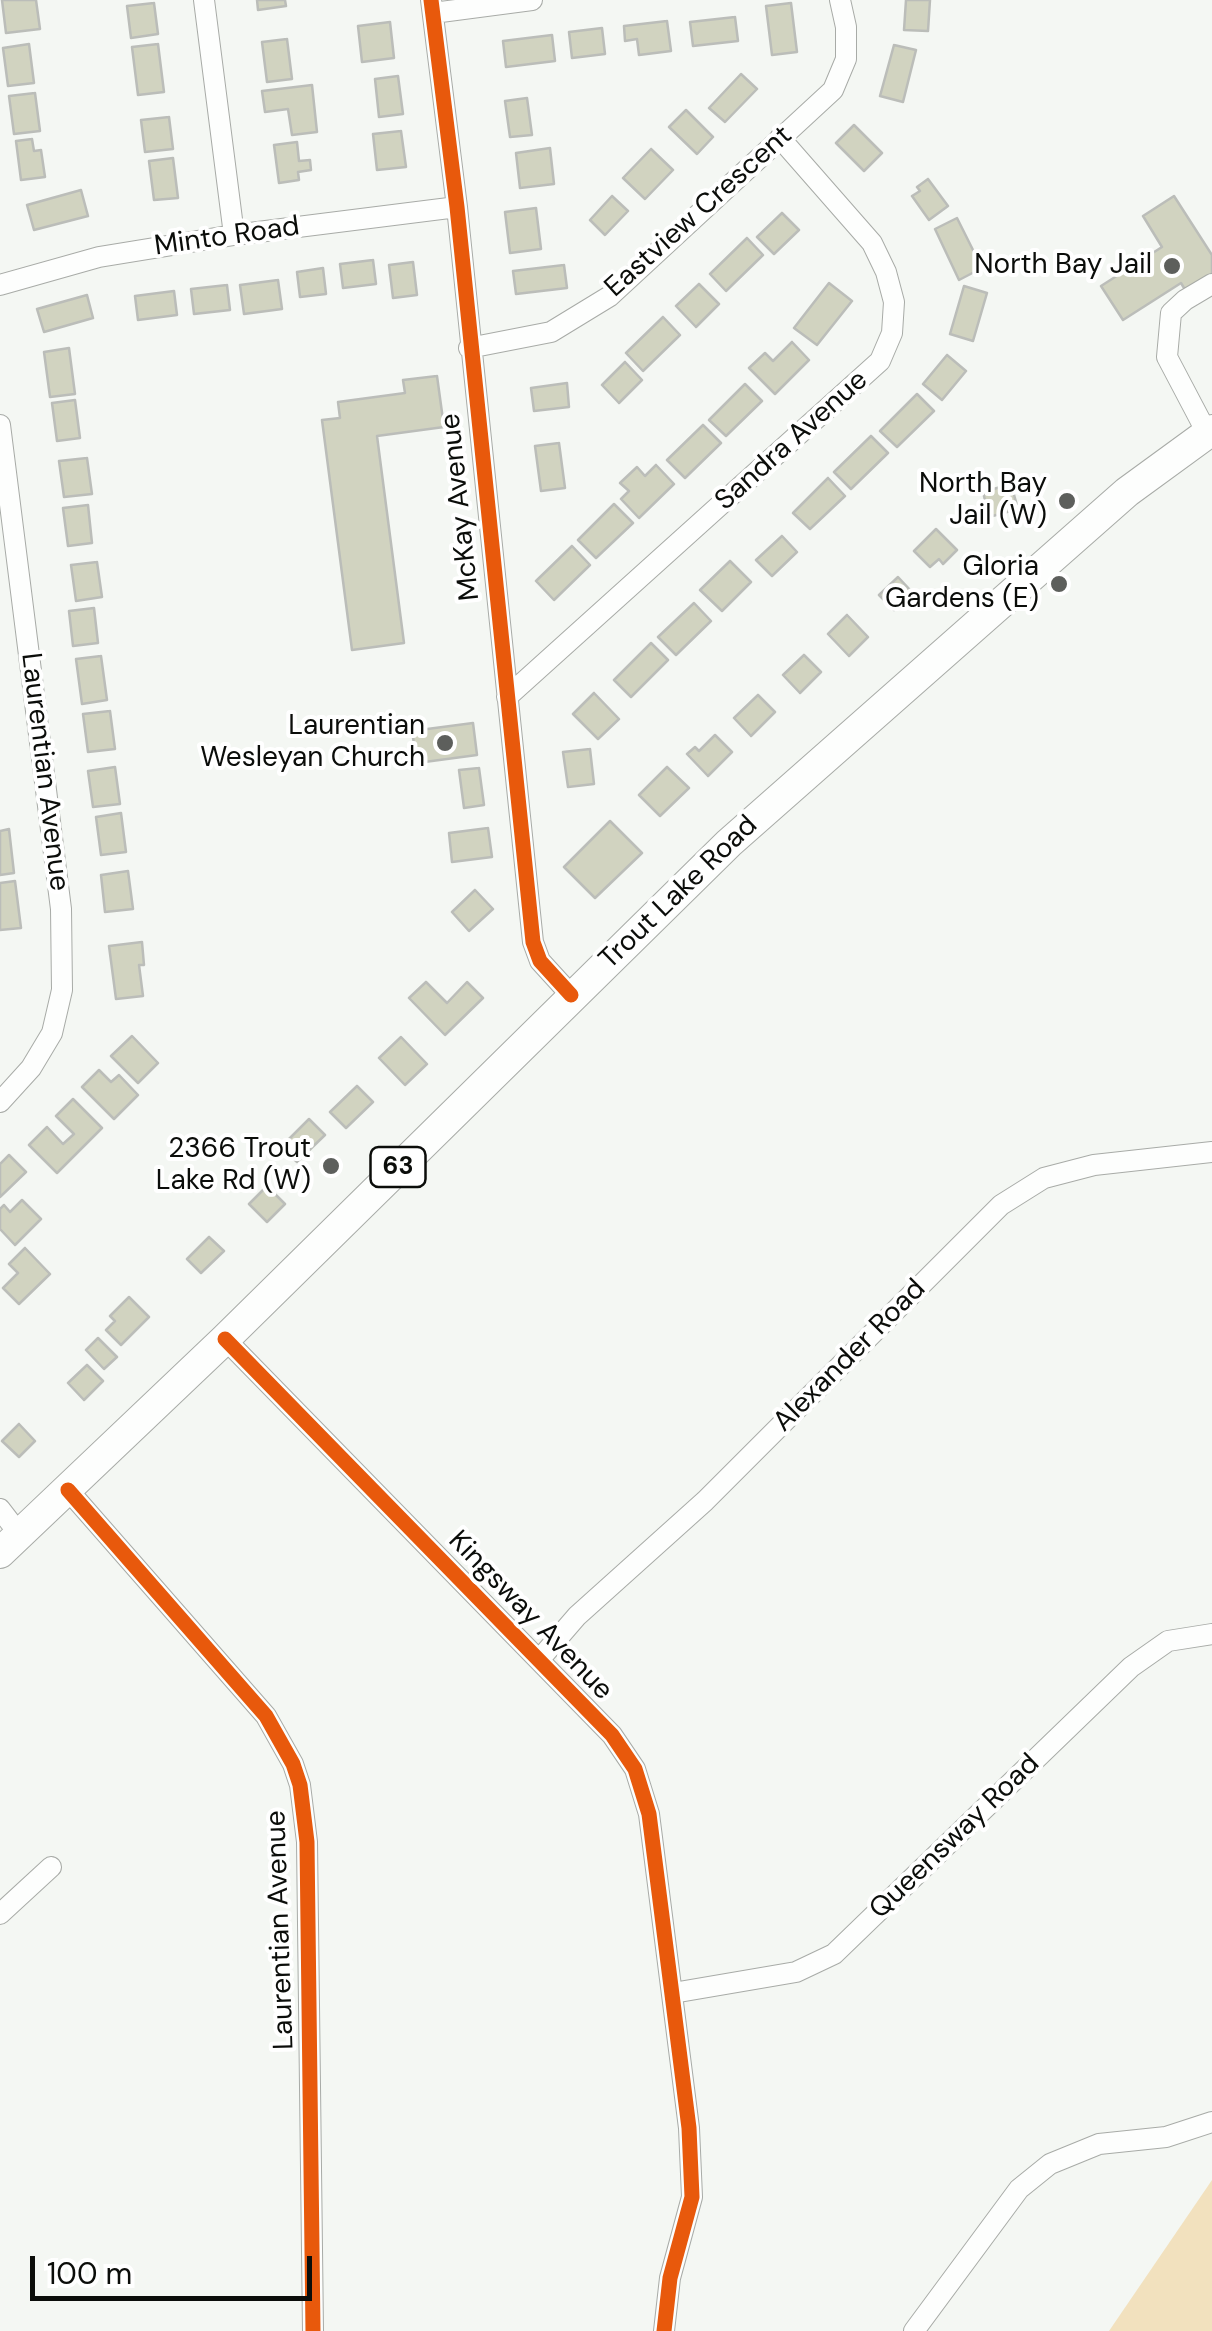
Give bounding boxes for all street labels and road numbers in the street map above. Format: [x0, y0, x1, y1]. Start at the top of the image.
street label: Eastview Crescent [599, 119, 799, 305]
street label: Minto Road [152, 210, 302, 264]
street label: Sandra Avenue [709, 364, 875, 518]
street label: McKay Avenue [434, 412, 488, 602]
street label: Laurentian Avenue [13, 651, 75, 893]
street label: Trout Lake Road [593, 809, 765, 977]
road number: 63 [370, 1147, 426, 1187]
street label: Alexander Road [767, 1273, 933, 1439]
street label: Kingsway Avenue [441, 1524, 619, 1708]
street label: Queensway Road [863, 1747, 1047, 1927]
street label: Laurentian Avenue [260, 1810, 302, 2050]

